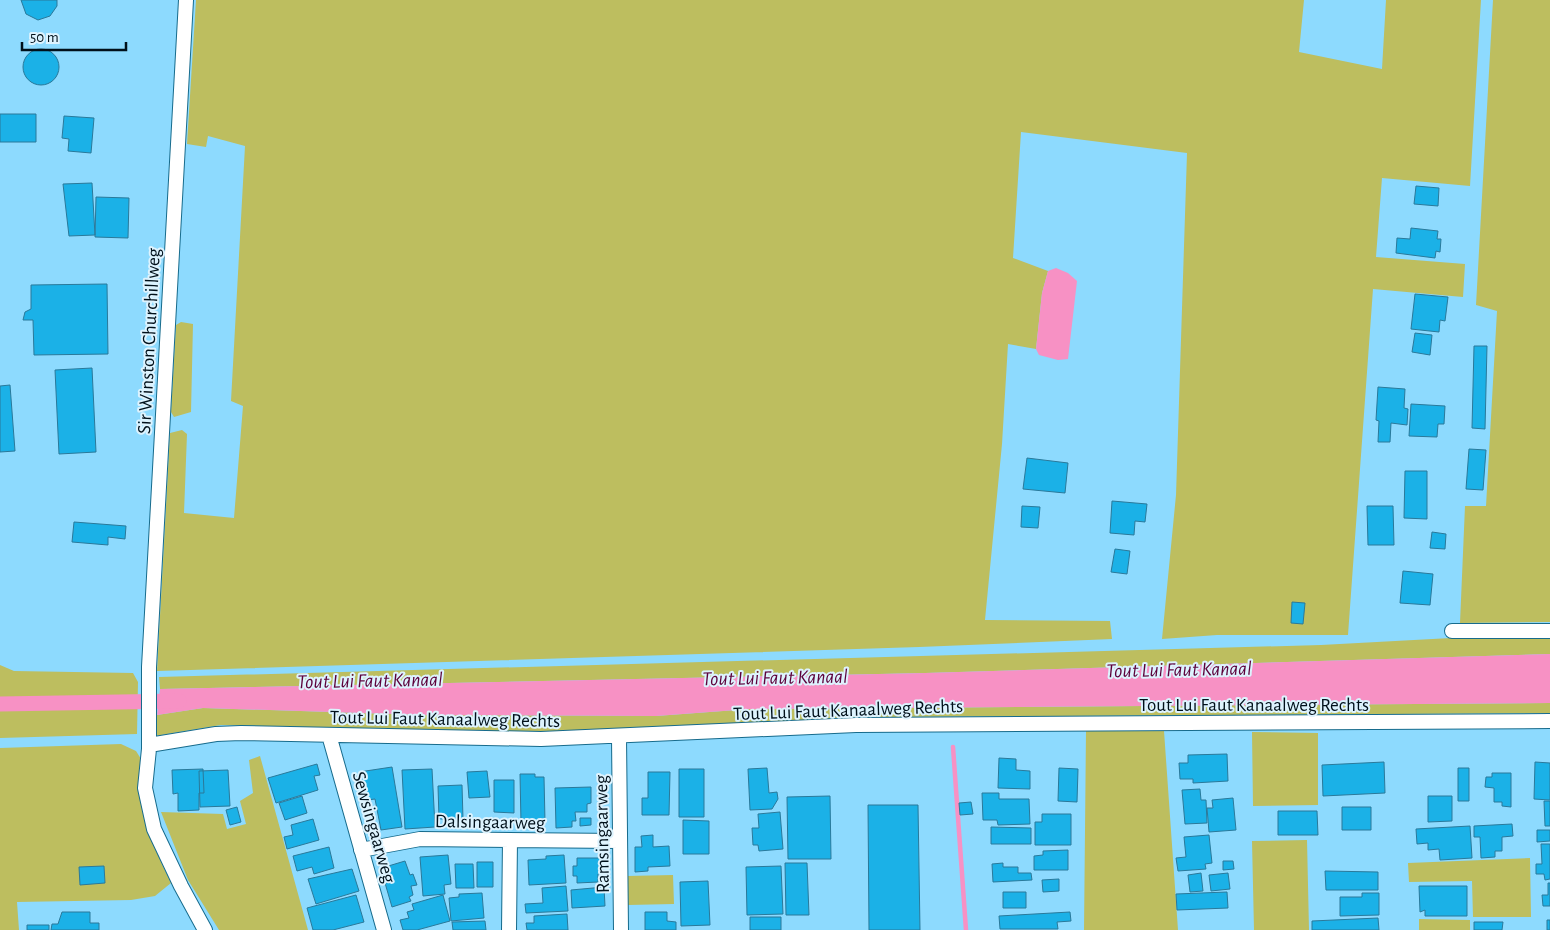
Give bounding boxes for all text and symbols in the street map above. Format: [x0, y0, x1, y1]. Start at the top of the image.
scale bar [22, 20, 126, 52]
text: 50 m [30, 30, 59, 45]
street label: Sir Winston Churchillweg [135, 247, 164, 434]
water label: Tout Lui Faut Kanaal [1106, 659, 1252, 681]
water label: Tout Lui Faut Kanaal [702, 667, 848, 689]
water label: Tout Lui Faut Kanaal [297, 670, 443, 692]
street label: Tout Lui Faut Kanaalweg Rechts [1139, 696, 1369, 715]
street label: Tout Lui Faut Kanaalweg Rechts [733, 697, 963, 724]
street label: Tout Lui Faut Kanaalweg Rechts [330, 708, 560, 731]
street label: Sewsingaarweg [349, 770, 399, 886]
street label: Ramsingaarweg [592, 774, 613, 893]
street label: Dalsingaarweg [435, 812, 546, 833]

